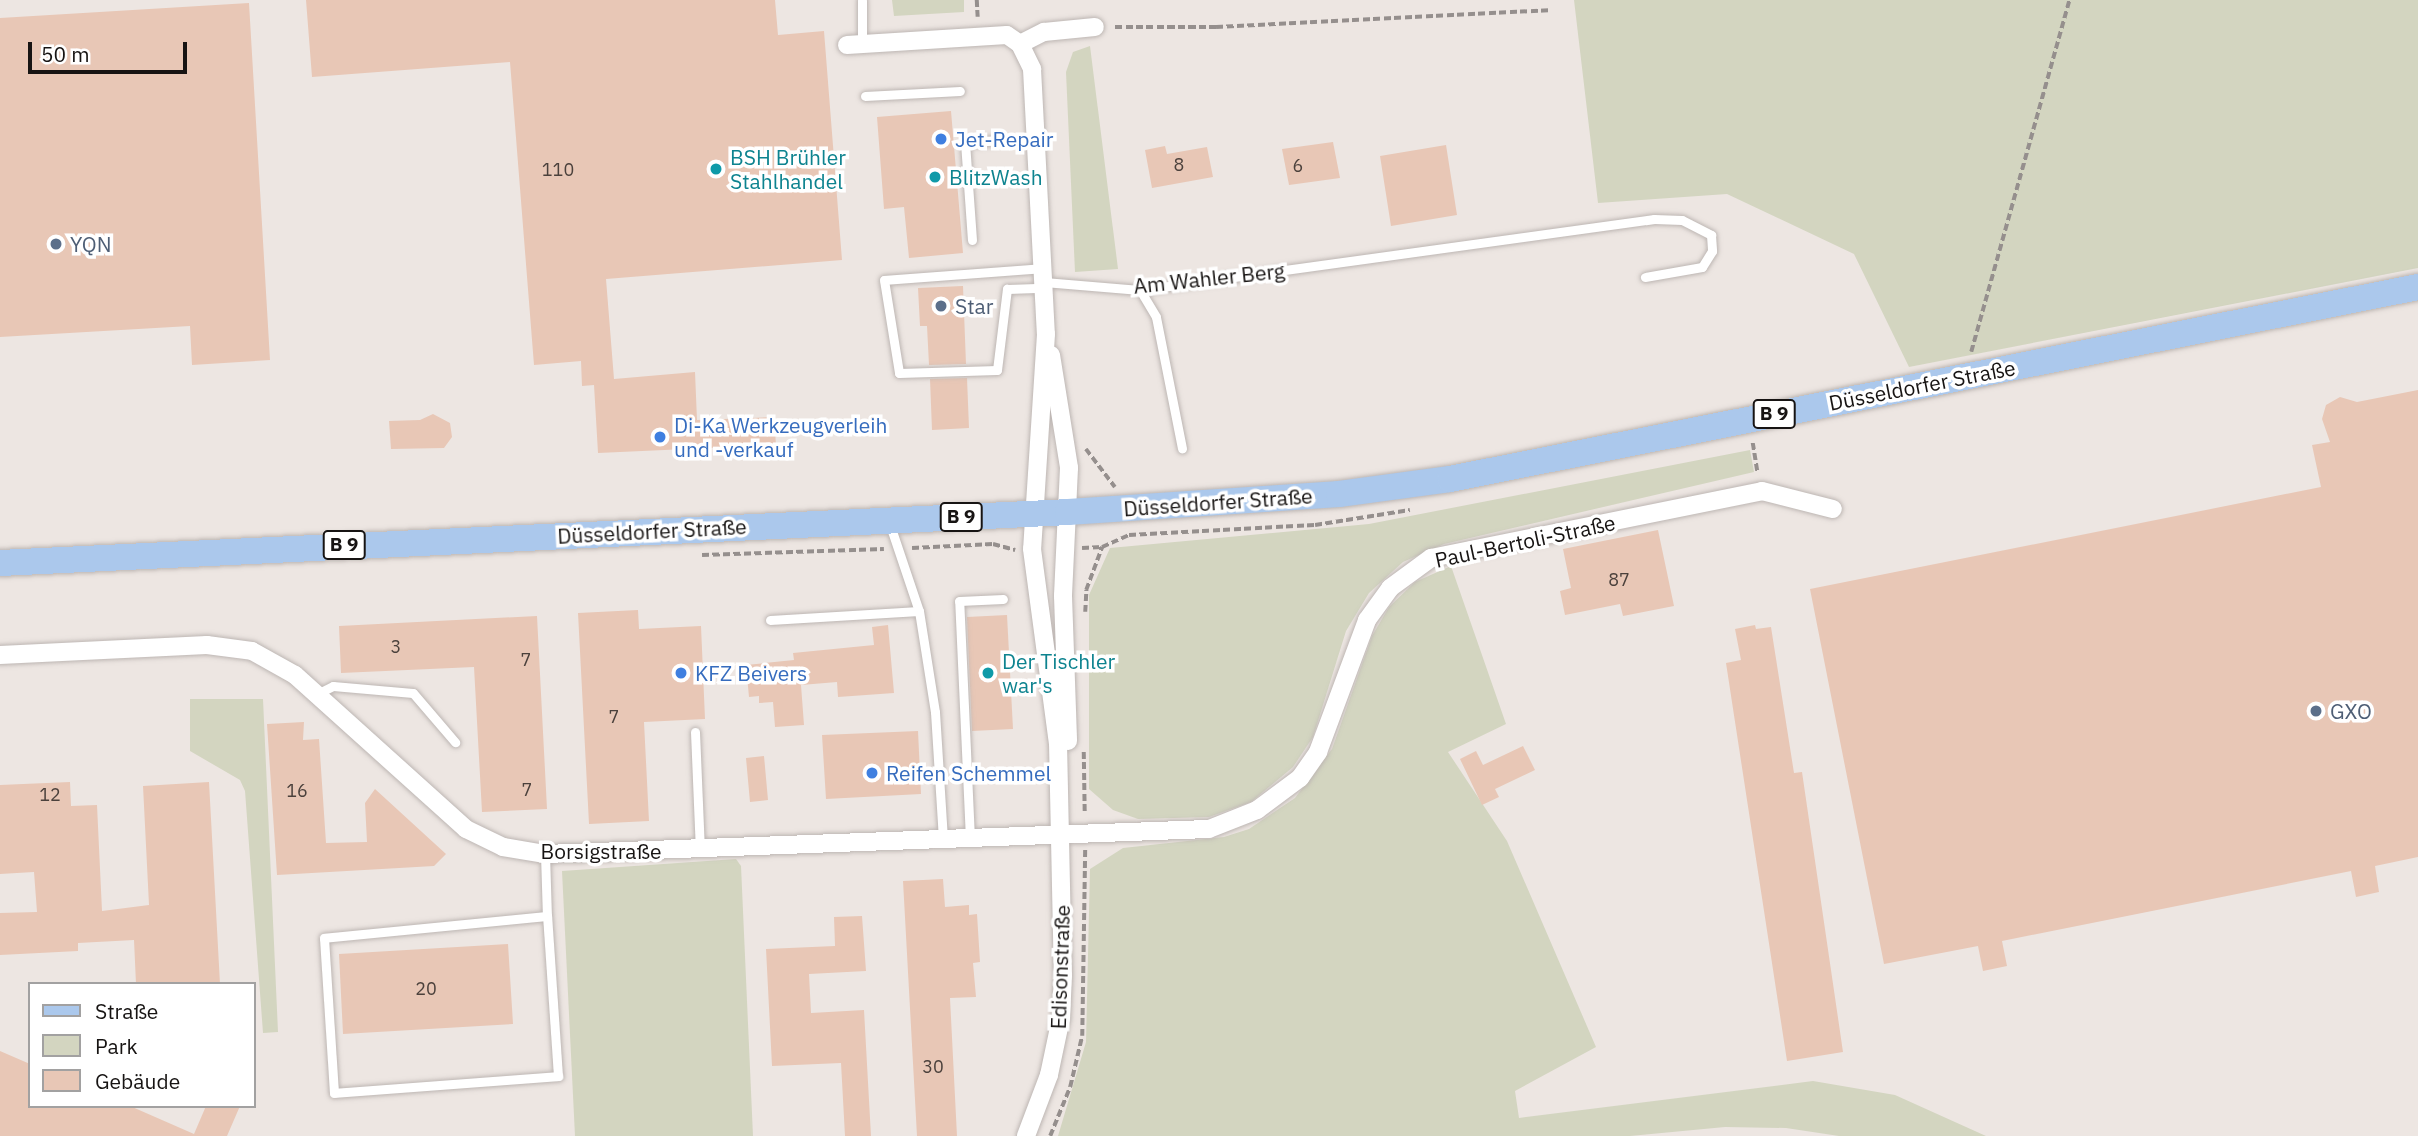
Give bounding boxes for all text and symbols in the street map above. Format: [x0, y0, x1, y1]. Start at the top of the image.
scale bar [32, 28, 191, 72]
text: 50 m [41, 40, 90, 68]
place label: Jet-Repair [955, 126, 1054, 152]
marker: Jet-Repair [933, 131, 949, 147]
place label: BSH Brühler Stahlhandel [730, 144, 846, 194]
house number: 8 [1174, 154, 1184, 176]
house number: 6 [1293, 155, 1303, 177]
house number: 110 [542, 159, 574, 181]
marker: BSH Brühler Stahlhandel [708, 161, 724, 177]
place label: BlitzWash [949, 164, 1043, 190]
marker: BlitzWash [927, 169, 943, 185]
place label: YQN [70, 231, 112, 257]
marker: YQN [48, 236, 64, 252]
street label: Am Wahler Berg [1132, 258, 1286, 298]
place label: Star [955, 293, 993, 319]
marker: Star [933, 298, 949, 314]
street label: Düsseldorfer Straße [1827, 355, 2017, 415]
road number: B 9 [1751, 398, 1797, 430]
place label: Di-Ka Werkzeugverleih und -verkauf [674, 412, 887, 462]
marker: Di-Ka Werkzeugverleih und -verkauf [652, 429, 668, 445]
street label: Düsseldorfer Straße [1123, 483, 1313, 521]
road number: B 9 [938, 502, 984, 532]
street label: Paul-Bertoli-Straße [1432, 510, 1618, 572]
street label: Düsseldorfer Straße [557, 513, 747, 549]
road number: B 9 [321, 530, 367, 560]
house number: 87 [1608, 569, 1630, 591]
house number: 3 [391, 636, 401, 658]
place label: Der Tischler war's [1002, 648, 1115, 698]
house number: 7 [521, 649, 531, 671]
place label: KFZ Beivers [695, 660, 807, 686]
marker: KFZ Beivers [673, 665, 689, 681]
marker: Der Tischler war's [980, 665, 996, 681]
place label: GXO [2330, 698, 2372, 724]
marker: GXO [2308, 703, 2324, 719]
house number: 7 [609, 706, 619, 728]
place label: Reifen Schemmel [886, 760, 1051, 786]
marker: Reifen Schemmel [864, 765, 880, 781]
house number: 7 [522, 779, 532, 801]
house number: 16 [286, 780, 308, 802]
house number: 12 [39, 784, 61, 806]
street label: Borsigstraße [540, 838, 662, 864]
street label: Edisonstraße [1045, 904, 1075, 1030]
house number: 20 [415, 978, 437, 1000]
legend [28, 982, 256, 1108]
text: Straße [95, 997, 158, 1025]
text: Park [95, 1032, 138, 1060]
house number: 30 [922, 1056, 944, 1078]
text: Gebäude [95, 1067, 180, 1095]

